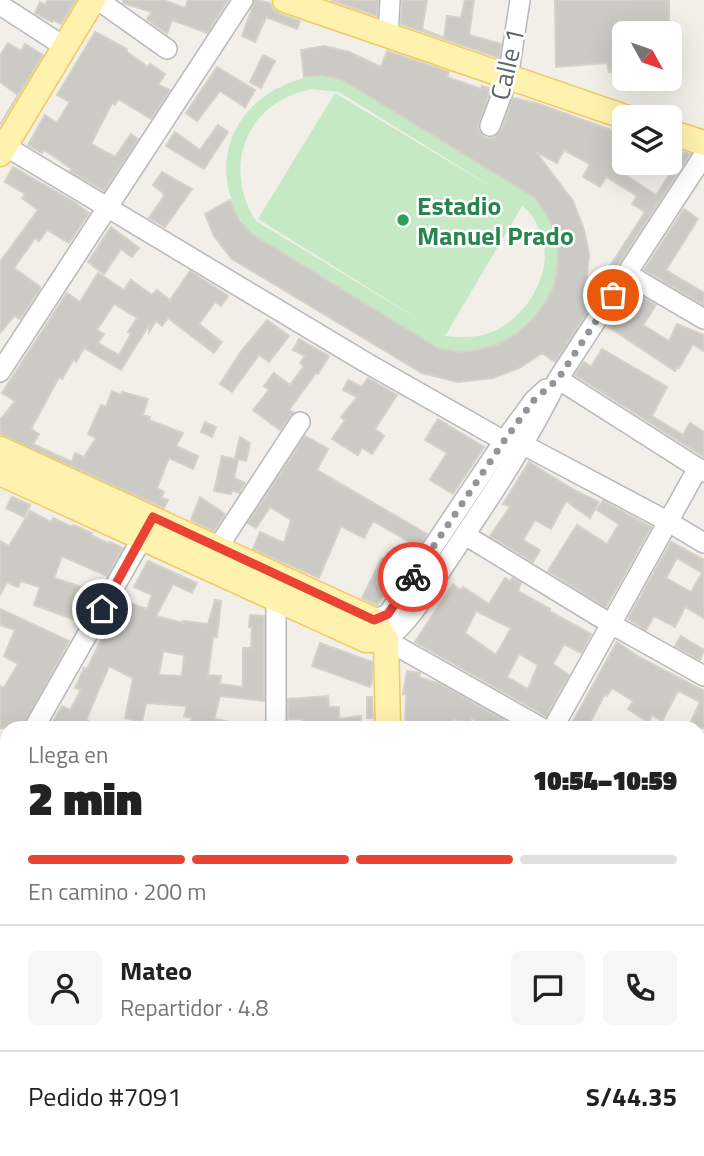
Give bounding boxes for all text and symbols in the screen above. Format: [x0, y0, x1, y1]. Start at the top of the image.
north arrow [612, 21, 682, 91]
map controls [612, 21, 682, 175]
street label: Calle 1 [480, 24, 534, 104]
button: layers [612, 105, 682, 175]
place label: Estadio Manuel Prado [417, 186, 574, 255]
marker: Estadio Manuel Prado [395, 212, 411, 228]
pin [583, 265, 643, 325]
icon: bag [594, 276, 632, 314]
courier [378, 542, 448, 612]
icon: bike [394, 558, 432, 596]
pin [72, 579, 132, 639]
icon: home [83, 590, 121, 628]
text: Llega en [28, 737, 108, 772]
text: 10:54–10:59 [533, 761, 677, 800]
text: 2 min [28, 763, 142, 833]
text: En camino · 200 m [28, 874, 206, 909]
button: person [28, 951, 102, 1025]
text: Mateo [120, 951, 192, 990]
button: chat [511, 951, 585, 1025]
button: phone [603, 951, 677, 1025]
text: Repartidor · 4.8 [120, 990, 268, 1025]
text: Pedido #7091 [28, 1077, 182, 1116]
text: S/44.35 [586, 1077, 677, 1116]

